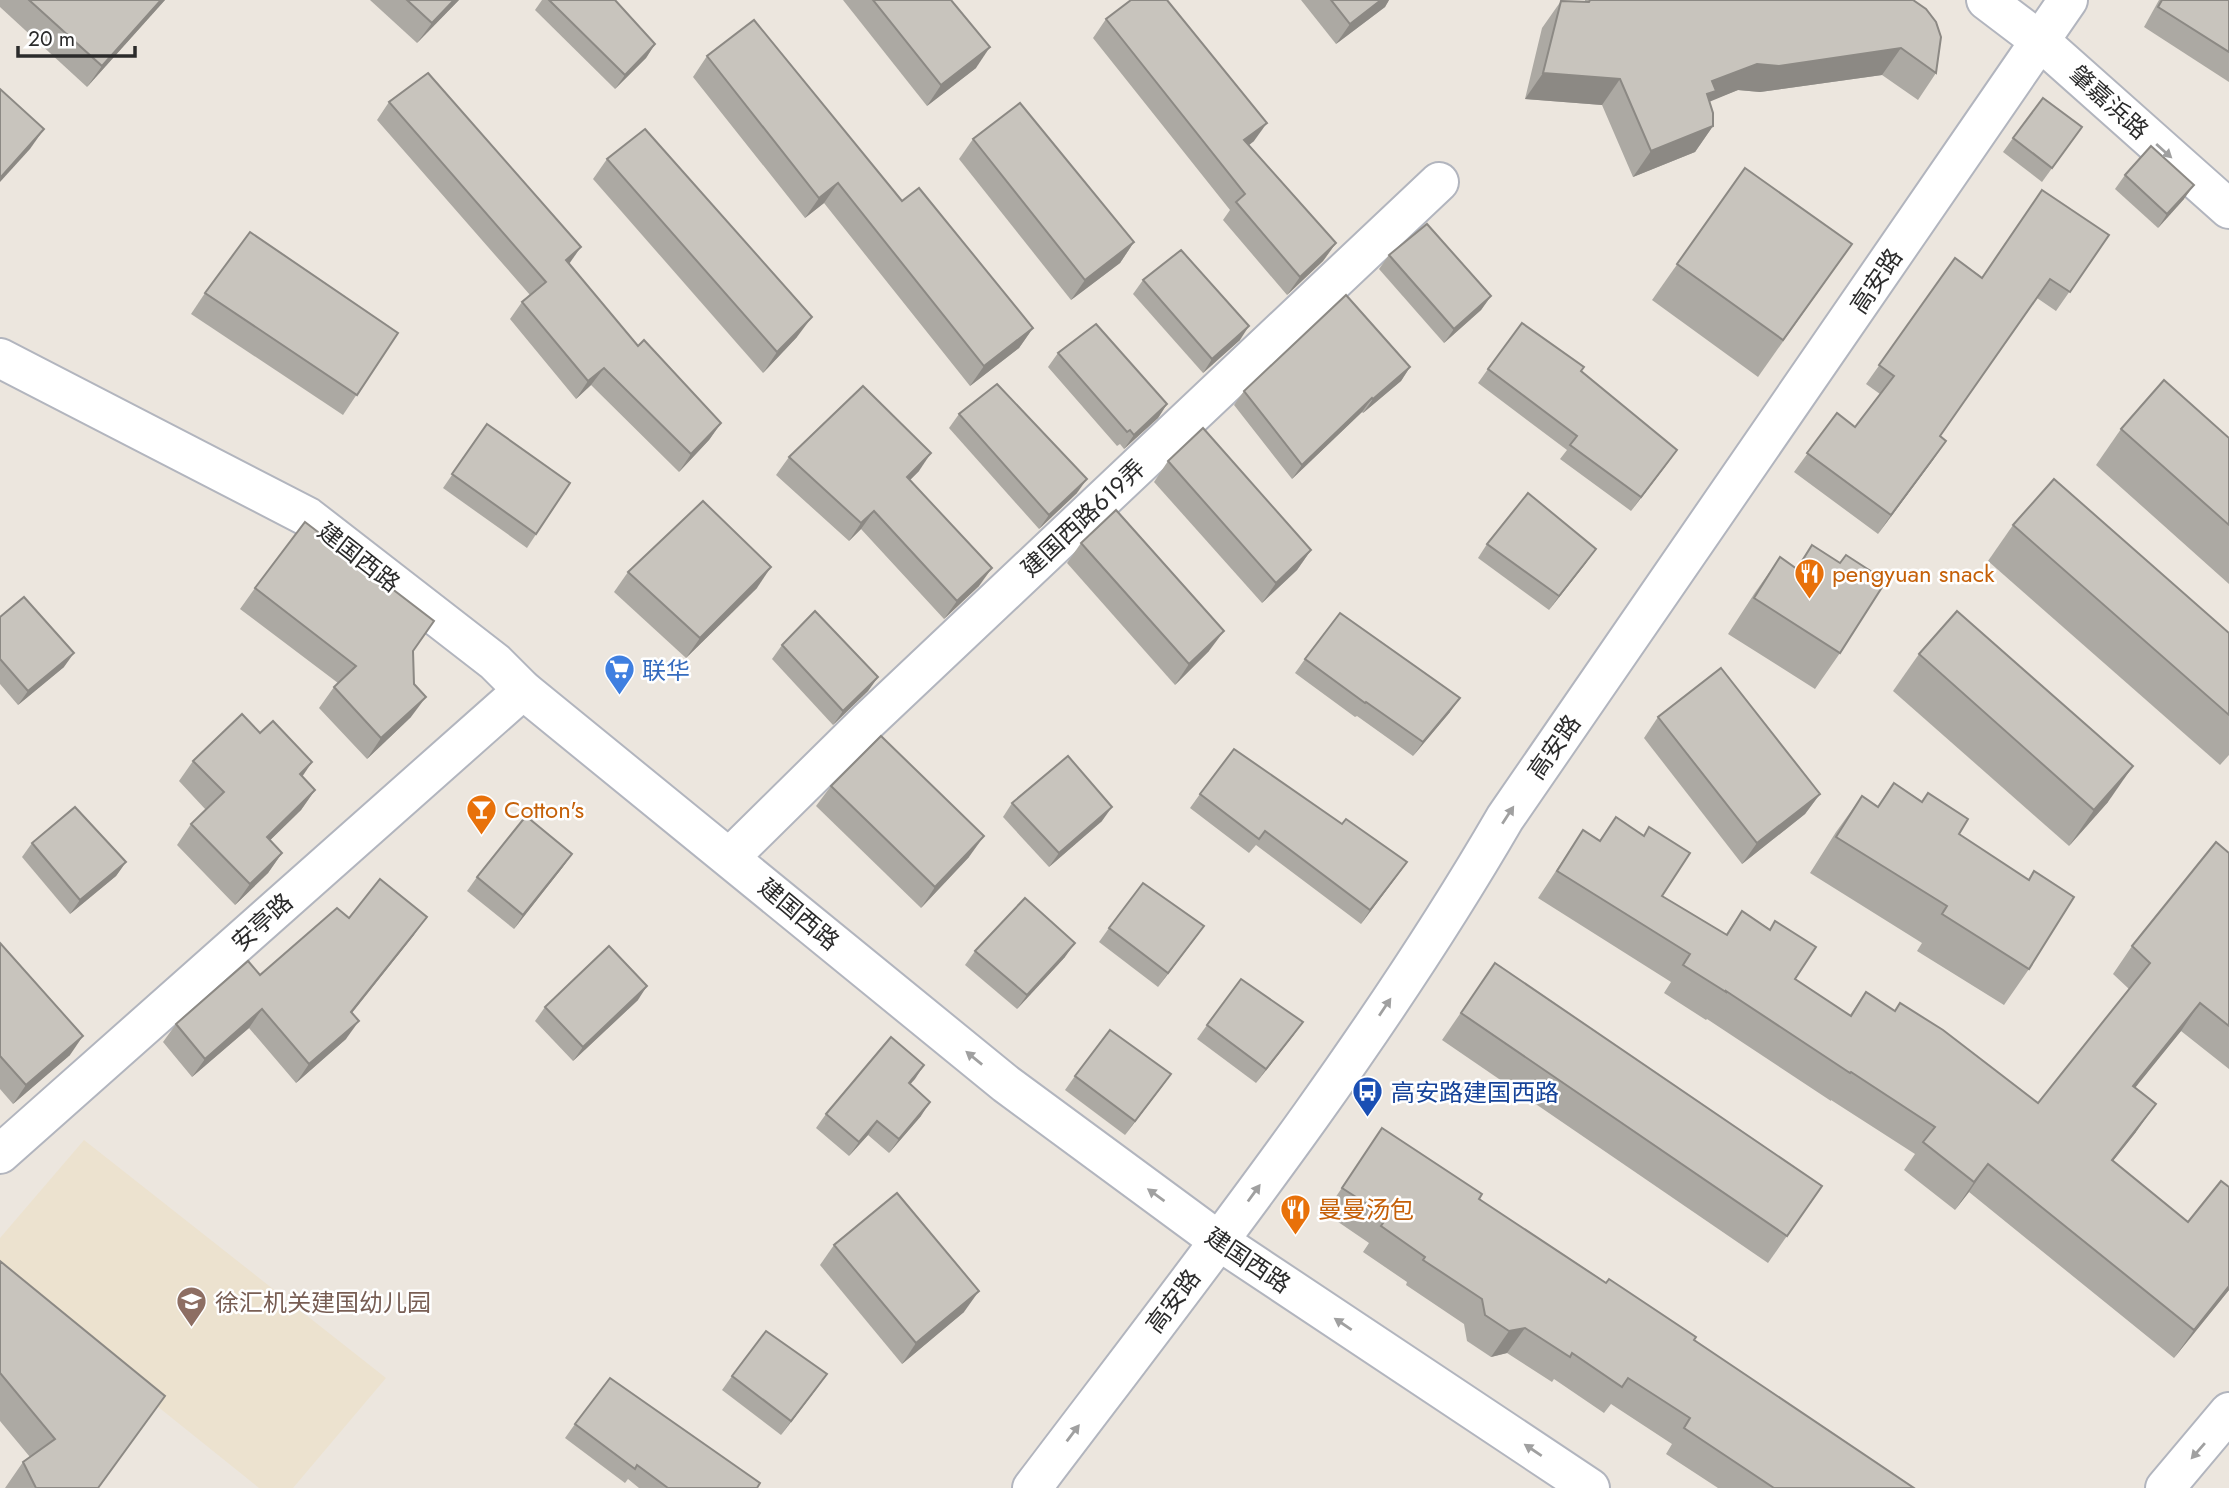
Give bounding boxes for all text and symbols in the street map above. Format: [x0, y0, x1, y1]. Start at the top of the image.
scale bar [18, 14, 135, 58]
text: 20 m [28, 24, 75, 54]
street label: 肇嘉浜路 [2062, 57, 2156, 147]
one-way arrow [2156, 143, 2173, 159]
street label: 高安路 [1841, 241, 1911, 321]
street label: 建国西路619弄 [1013, 451, 1153, 585]
street label: 建国西路 [310, 514, 408, 600]
restaurant icon: pengyuan snack [1792, 556, 1826, 600]
place label: pengyuan snack [1832, 556, 1995, 591]
supermarket icon: 联华 [602, 653, 636, 697]
place label: 联华 [642, 653, 690, 688]
street label: 高安路 [1519, 707, 1589, 787]
bar icon: Cotton's [464, 792, 498, 836]
place label: Cotton's [504, 792, 584, 827]
one-way arrow [1501, 806, 1514, 825]
street label: 建国西路 [751, 870, 847, 958]
street label: 安亭路 [224, 885, 300, 959]
one-way arrow [1378, 998, 1392, 1016]
one-way arrow [966, 1051, 983, 1066]
bus stop icon: 高安路建国西路 [1351, 1075, 1385, 1119]
place label: 高安路建国西路 [1391, 1075, 1559, 1110]
one-way arrow [1247, 1183, 1261, 1202]
one-way arrow [1147, 1188, 1165, 1202]
restaurant icon: 曼曼汤包 [1278, 1192, 1312, 1236]
place label: 曼曼汤包 [1318, 1192, 1414, 1227]
street label: 建国西路 [1198, 1219, 1298, 1301]
street label: 高安路 [1137, 1262, 1209, 1340]
school or university icon: 徐汇机关建国幼儿园 [175, 1285, 209, 1329]
place label: 徐汇机关建国幼儿园 [215, 1285, 431, 1320]
one-way arrow [1334, 1318, 1353, 1331]
one-way arrow [1066, 1425, 1081, 1443]
one-way arrow [2190, 1442, 2206, 1459]
one-way arrow [1524, 1443, 1542, 1457]

